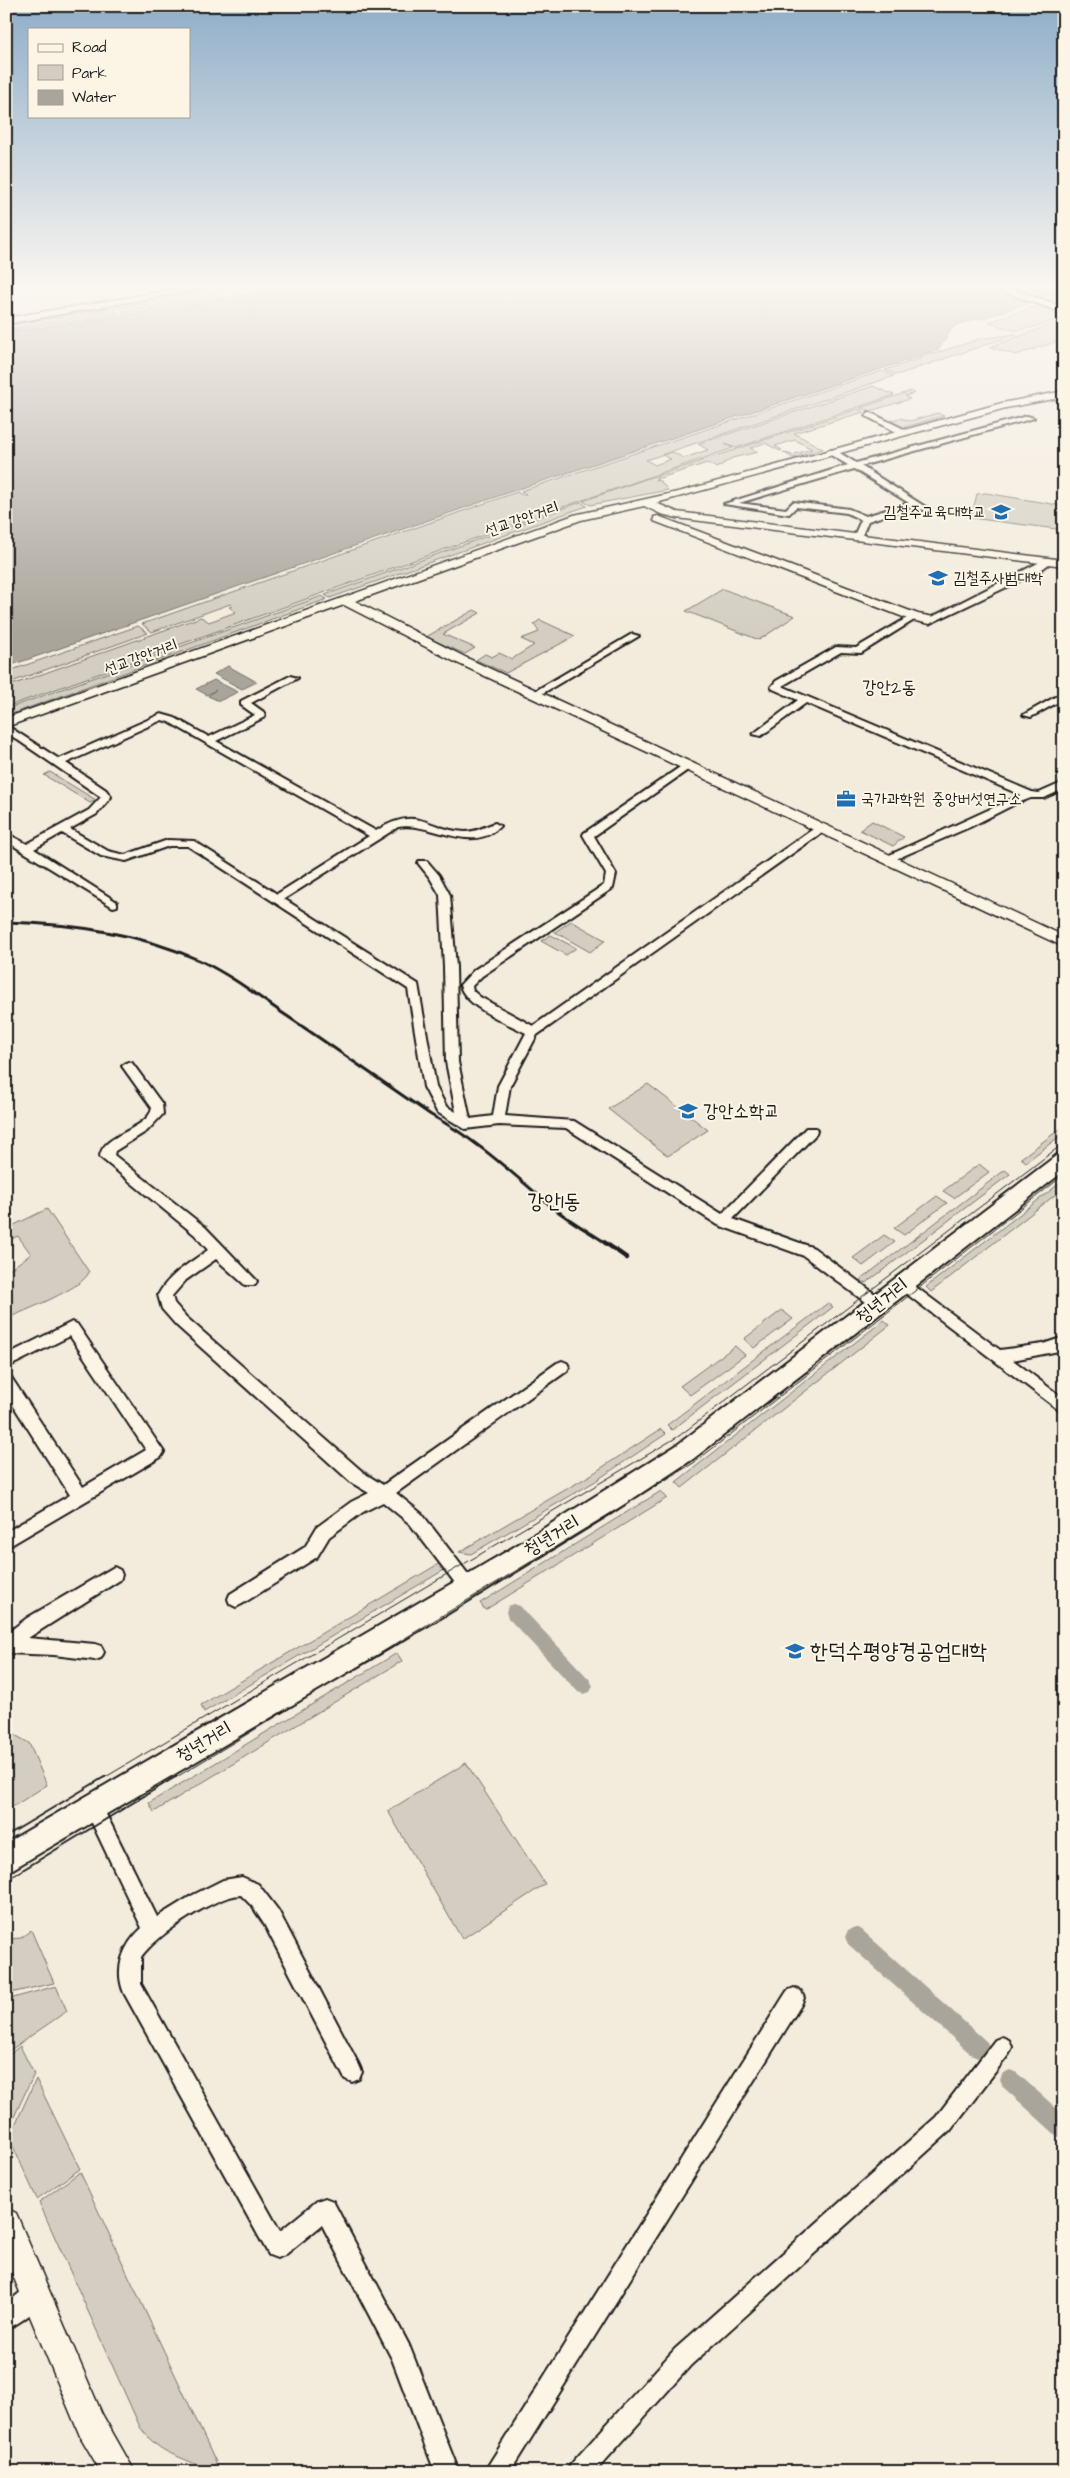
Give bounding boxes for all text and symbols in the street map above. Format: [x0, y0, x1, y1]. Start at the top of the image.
legend [28, 28, 190, 118]
text: Road [72, 37, 107, 58]
text: Park [72, 63, 107, 84]
text: Water [72, 87, 116, 108]
street label: 선교강안거리 [482, 496, 562, 542]
place label: 김철주교육대학교 [883, 501, 986, 523]
school or university icon: 김철주교육대학교 [990, 501, 1012, 523]
school or university icon: 김철주사범대학 [927, 567, 949, 589]
place label: 김철주사범대학 [953, 567, 1043, 589]
street label: 선교강안거리 [101, 633, 181, 681]
district label: 강안2동 [862, 675, 916, 700]
office icon: 국가과학원 중앙버섯연구소 [835, 788, 857, 810]
place label: 국가과학원 중앙버섯연구소 [861, 788, 1022, 810]
place label: 강안소학교 [703, 1098, 779, 1125]
school or university icon: 강안소학교 [677, 1100, 699, 1122]
district label: 강안1동 [527, 1187, 581, 1216]
street label: 청년거리 [850, 1272, 914, 1330]
street label: 청년거리 [519, 1509, 585, 1563]
place label: 한덕수평양경공업대학 [810, 1636, 987, 1667]
school or university icon: 한덕수평양경공업대학 [784, 1640, 806, 1662]
street label: 청년거리 [171, 1715, 237, 1769]

